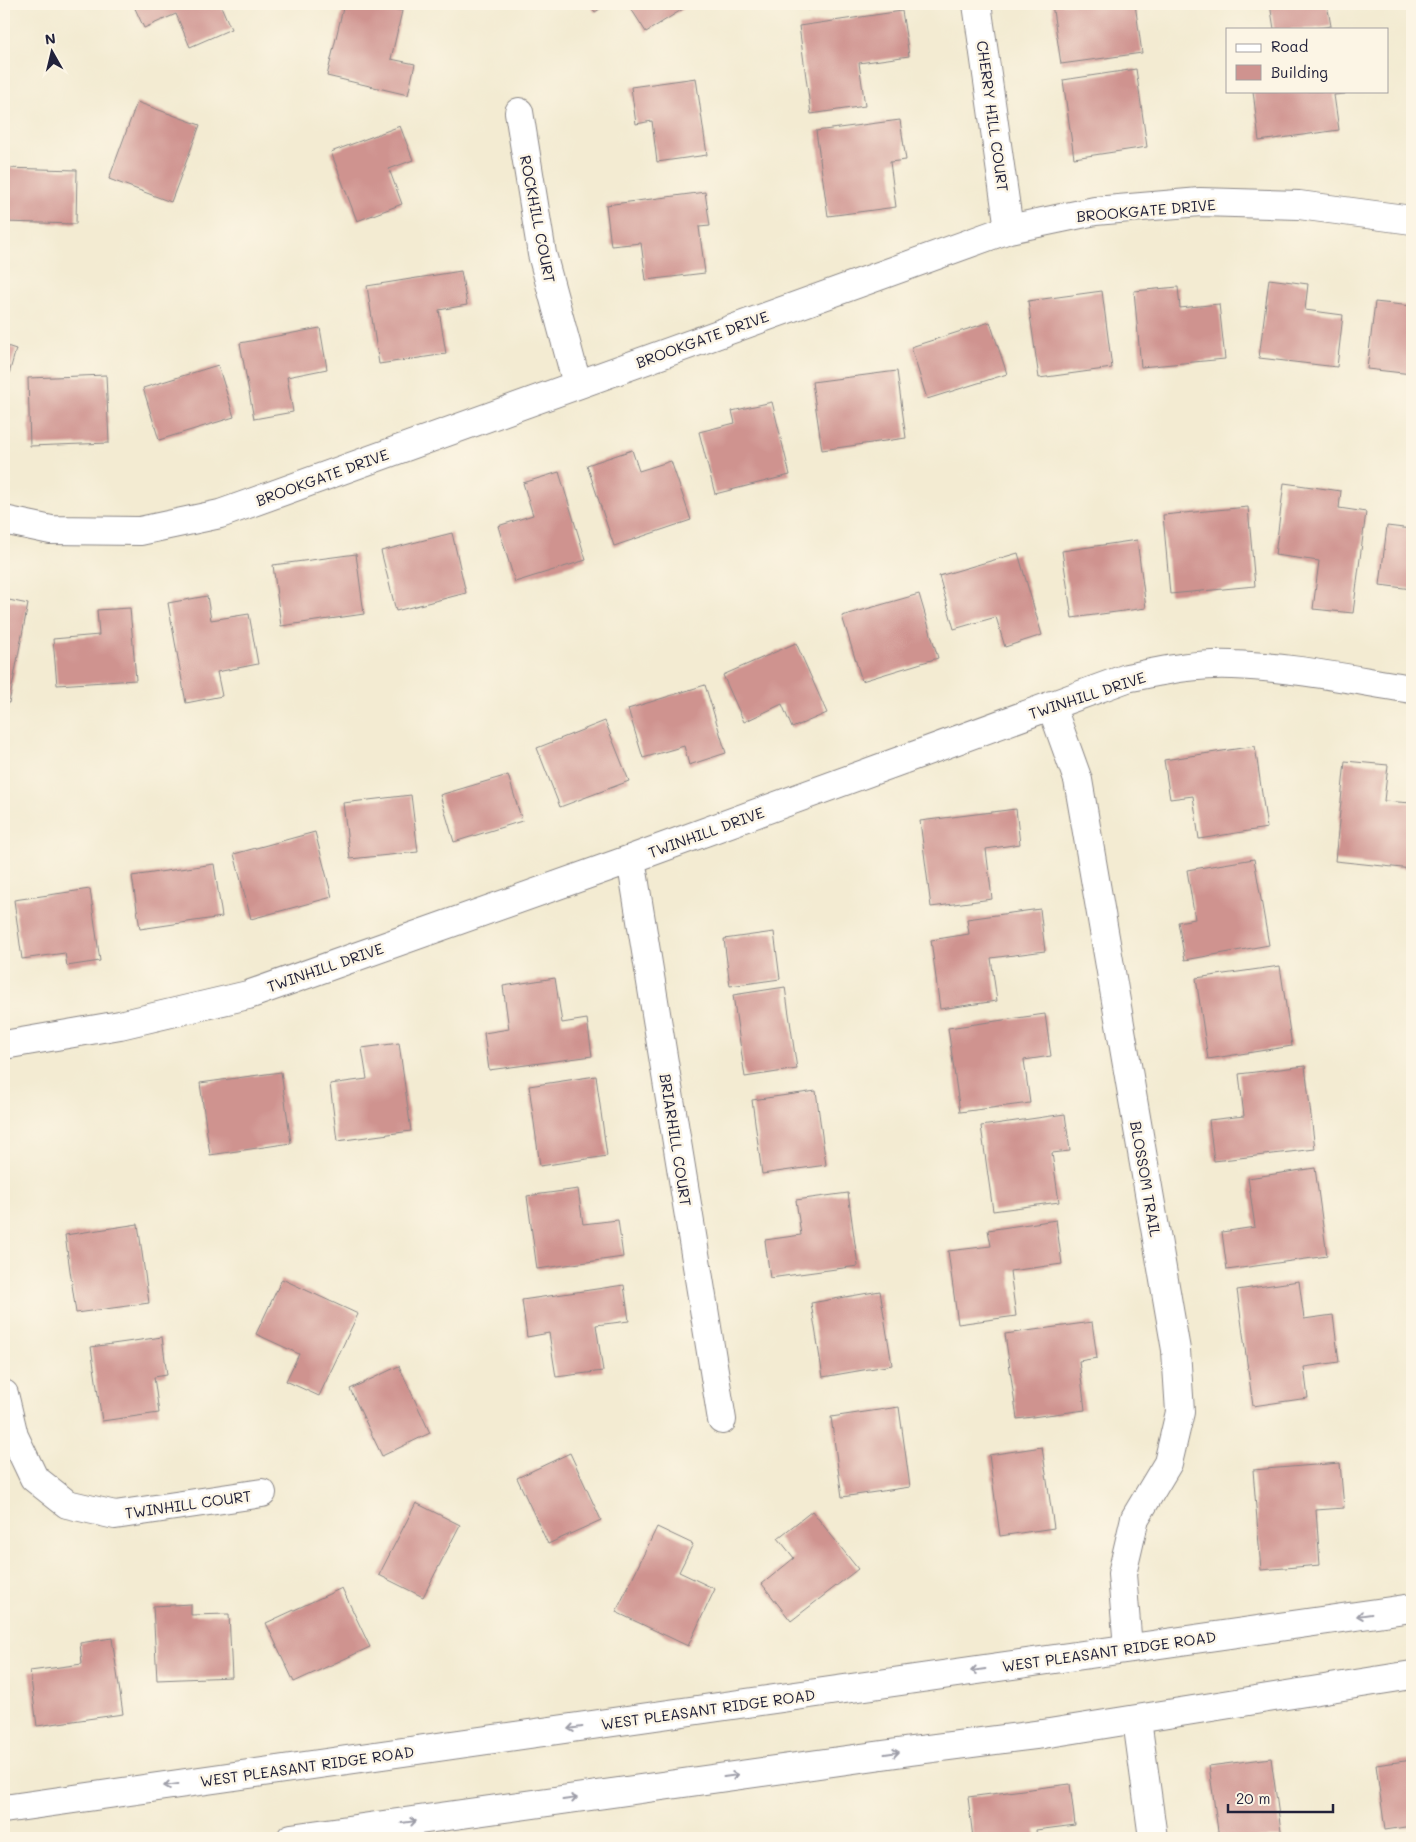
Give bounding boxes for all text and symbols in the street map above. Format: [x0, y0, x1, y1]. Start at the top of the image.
north arrow [28, 28, 78, 78]
text: N [44, 28, 57, 49]
legend [1226, 28, 1388, 92]
text: Road [1271, 36, 1308, 56]
street label: CHERRY HILL COURT [973, 39, 1013, 193]
text: Building [1271, 62, 1328, 82]
street label: ROCKHILL COURT [516, 153, 560, 285]
street label: BROOKGATE DRIVE [1076, 194, 1217, 226]
street label: BROOKGATE DRIVE [633, 306, 771, 372]
street label: BROOKGATE DRIVE [253, 444, 391, 510]
street label: TWINHILL DRIVE [1026, 667, 1148, 723]
street label: TWINHILL DRIVE [645, 802, 767, 862]
street label: TWINHILL DRIVE [264, 938, 386, 996]
street label: BRIARHILL COURT [656, 1072, 696, 1208]
street label: BLOSSOM TRAIL [1126, 1119, 1166, 1239]
street label: TWINHILL COURT [123, 1485, 253, 1523]
one-way arrow [1356, 1610, 1372, 1620]
street label: WEST PLEASANT RIDGE ROAD [1001, 1626, 1217, 1676]
one-way arrow [970, 1665, 986, 1675]
street label: WEST PLEASANT RIDGE ROAD [600, 1684, 816, 1734]
one-way arrow [567, 1723, 583, 1733]
street label: WEST PLEASANT RIDGE ROAD [199, 1741, 415, 1791]
one-way arrow [883, 1748, 899, 1758]
one-way arrow [723, 1771, 739, 1781]
one-way arrow [163, 1780, 179, 1790]
scale bar [1228, 1782, 1334, 1814]
text: 20 m [1236, 1788, 1270, 1808]
one-way arrow [562, 1794, 578, 1804]
one-way arrow [401, 1816, 417, 1826]

